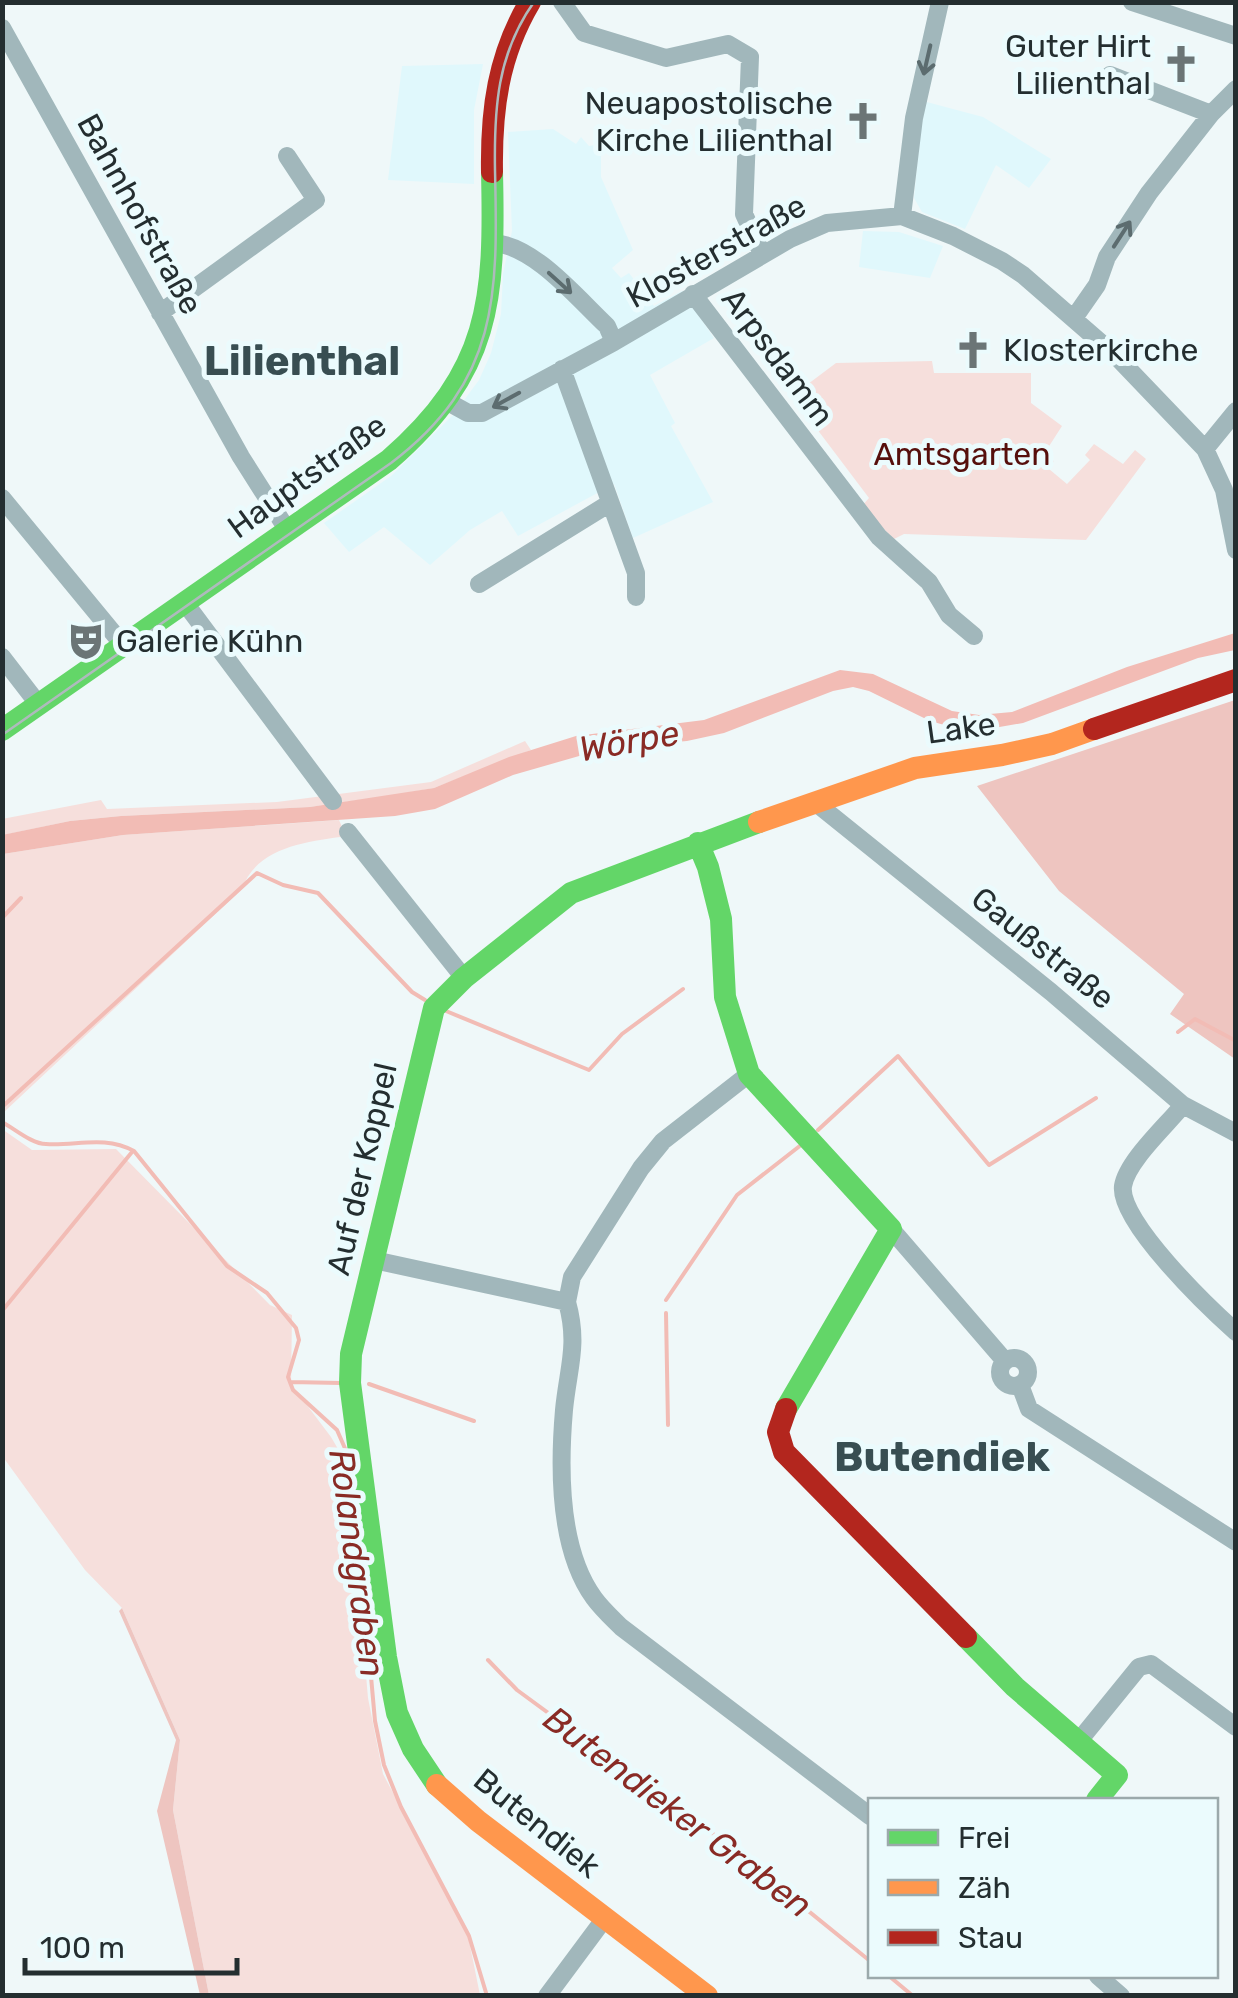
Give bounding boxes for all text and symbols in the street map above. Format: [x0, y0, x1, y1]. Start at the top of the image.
place label: Guter Hirt Lilienthal [1005, 27, 1151, 102]
one-way arrow [917, 43, 935, 75]
church icon: Guter Hirt Lilienthal [1160, 43, 1202, 85]
place label: Neuapostolische Kirche Lilienthal [584, 84, 833, 159]
church icon: Neuapostolische Kirche Lilienthal [842, 100, 884, 142]
street label: Bahnhofstraße [69, 107, 211, 321]
street label: Klosterstraße [620, 186, 812, 316]
one-way arrow [1112, 220, 1133, 248]
one-way arrow [547, 271, 572, 294]
street label: Arpsdamm [714, 281, 842, 433]
church icon: Klosterkirche [952, 329, 994, 371]
place label: Klosterkirche [1003, 331, 1198, 369]
district label: Lilienthal [204, 336, 400, 386]
one-way arrow [491, 391, 521, 410]
street label: Hauptstraße [220, 406, 394, 546]
park label: Amtsgarten [873, 435, 1051, 473]
theatre icon: Galerie Kühn [65, 620, 107, 662]
place label: Galerie Kühn [116, 622, 304, 660]
street label: Lake [924, 704, 998, 752]
water label: Wörpe [576, 712, 682, 770]
street label: Gaußstraße [964, 879, 1122, 1017]
street label: Auf der Koppel [319, 1059, 405, 1279]
district label: Butendiek [834, 1432, 1050, 1482]
water label: Rolandgraben [320, 1446, 394, 1680]
water label: Butendieker Graben [535, 1697, 821, 1927]
street label: Butendiek [466, 1760, 608, 1886]
legend [868, 1798, 1218, 1978]
text: Frei [958, 1820, 1010, 1856]
text: Zäh [958, 1870, 1011, 1906]
scale bar [25, 1913, 238, 1975]
text: Stau [958, 1920, 1023, 1956]
text: 100 m [40, 1930, 125, 1966]

